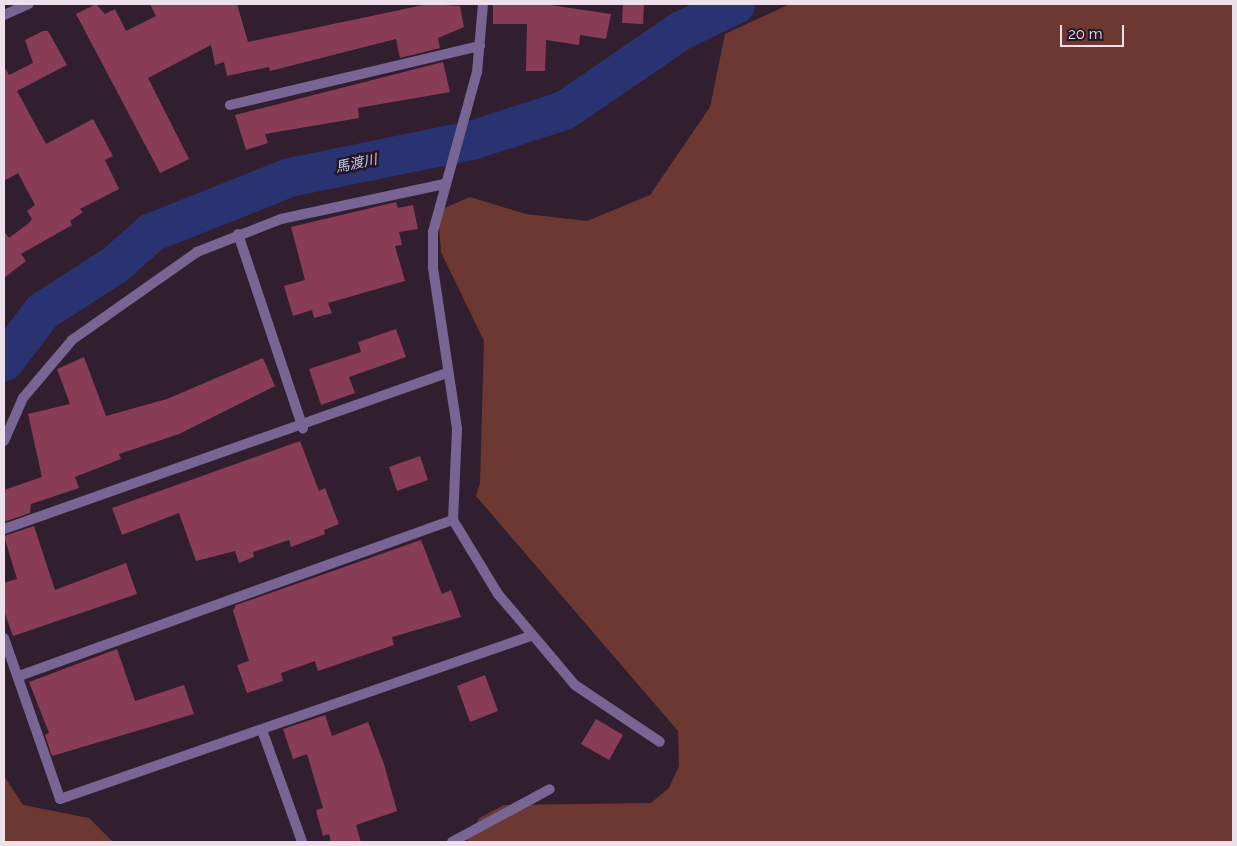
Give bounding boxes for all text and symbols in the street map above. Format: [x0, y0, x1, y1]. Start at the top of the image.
scale bar [1062, 15, 1126, 47]
text: 20 m [1068, 25, 1103, 43]
water label: 馬渡川 [334, 150, 378, 176]

